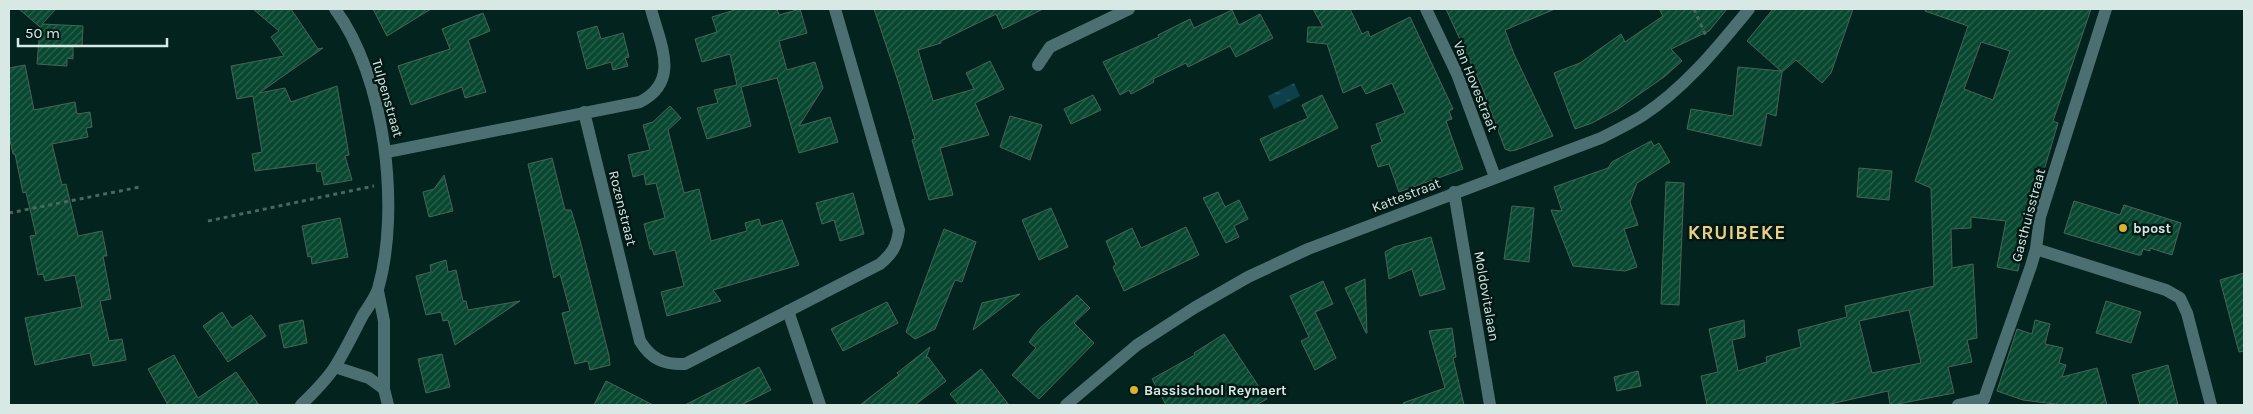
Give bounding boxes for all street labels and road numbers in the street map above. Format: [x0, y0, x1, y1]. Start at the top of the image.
street label: Van Hovestraat [1450, 38, 1501, 134]
street label: Tulpenstraat [368, 57, 407, 139]
street label: Gasthuisstraat [2008, 166, 2049, 264]
street label: Rozenstraat [605, 169, 640, 247]
street label: Kattestraat [1369, 175, 1443, 216]
street label: Moldovitalaan [1470, 250, 1503, 343]

